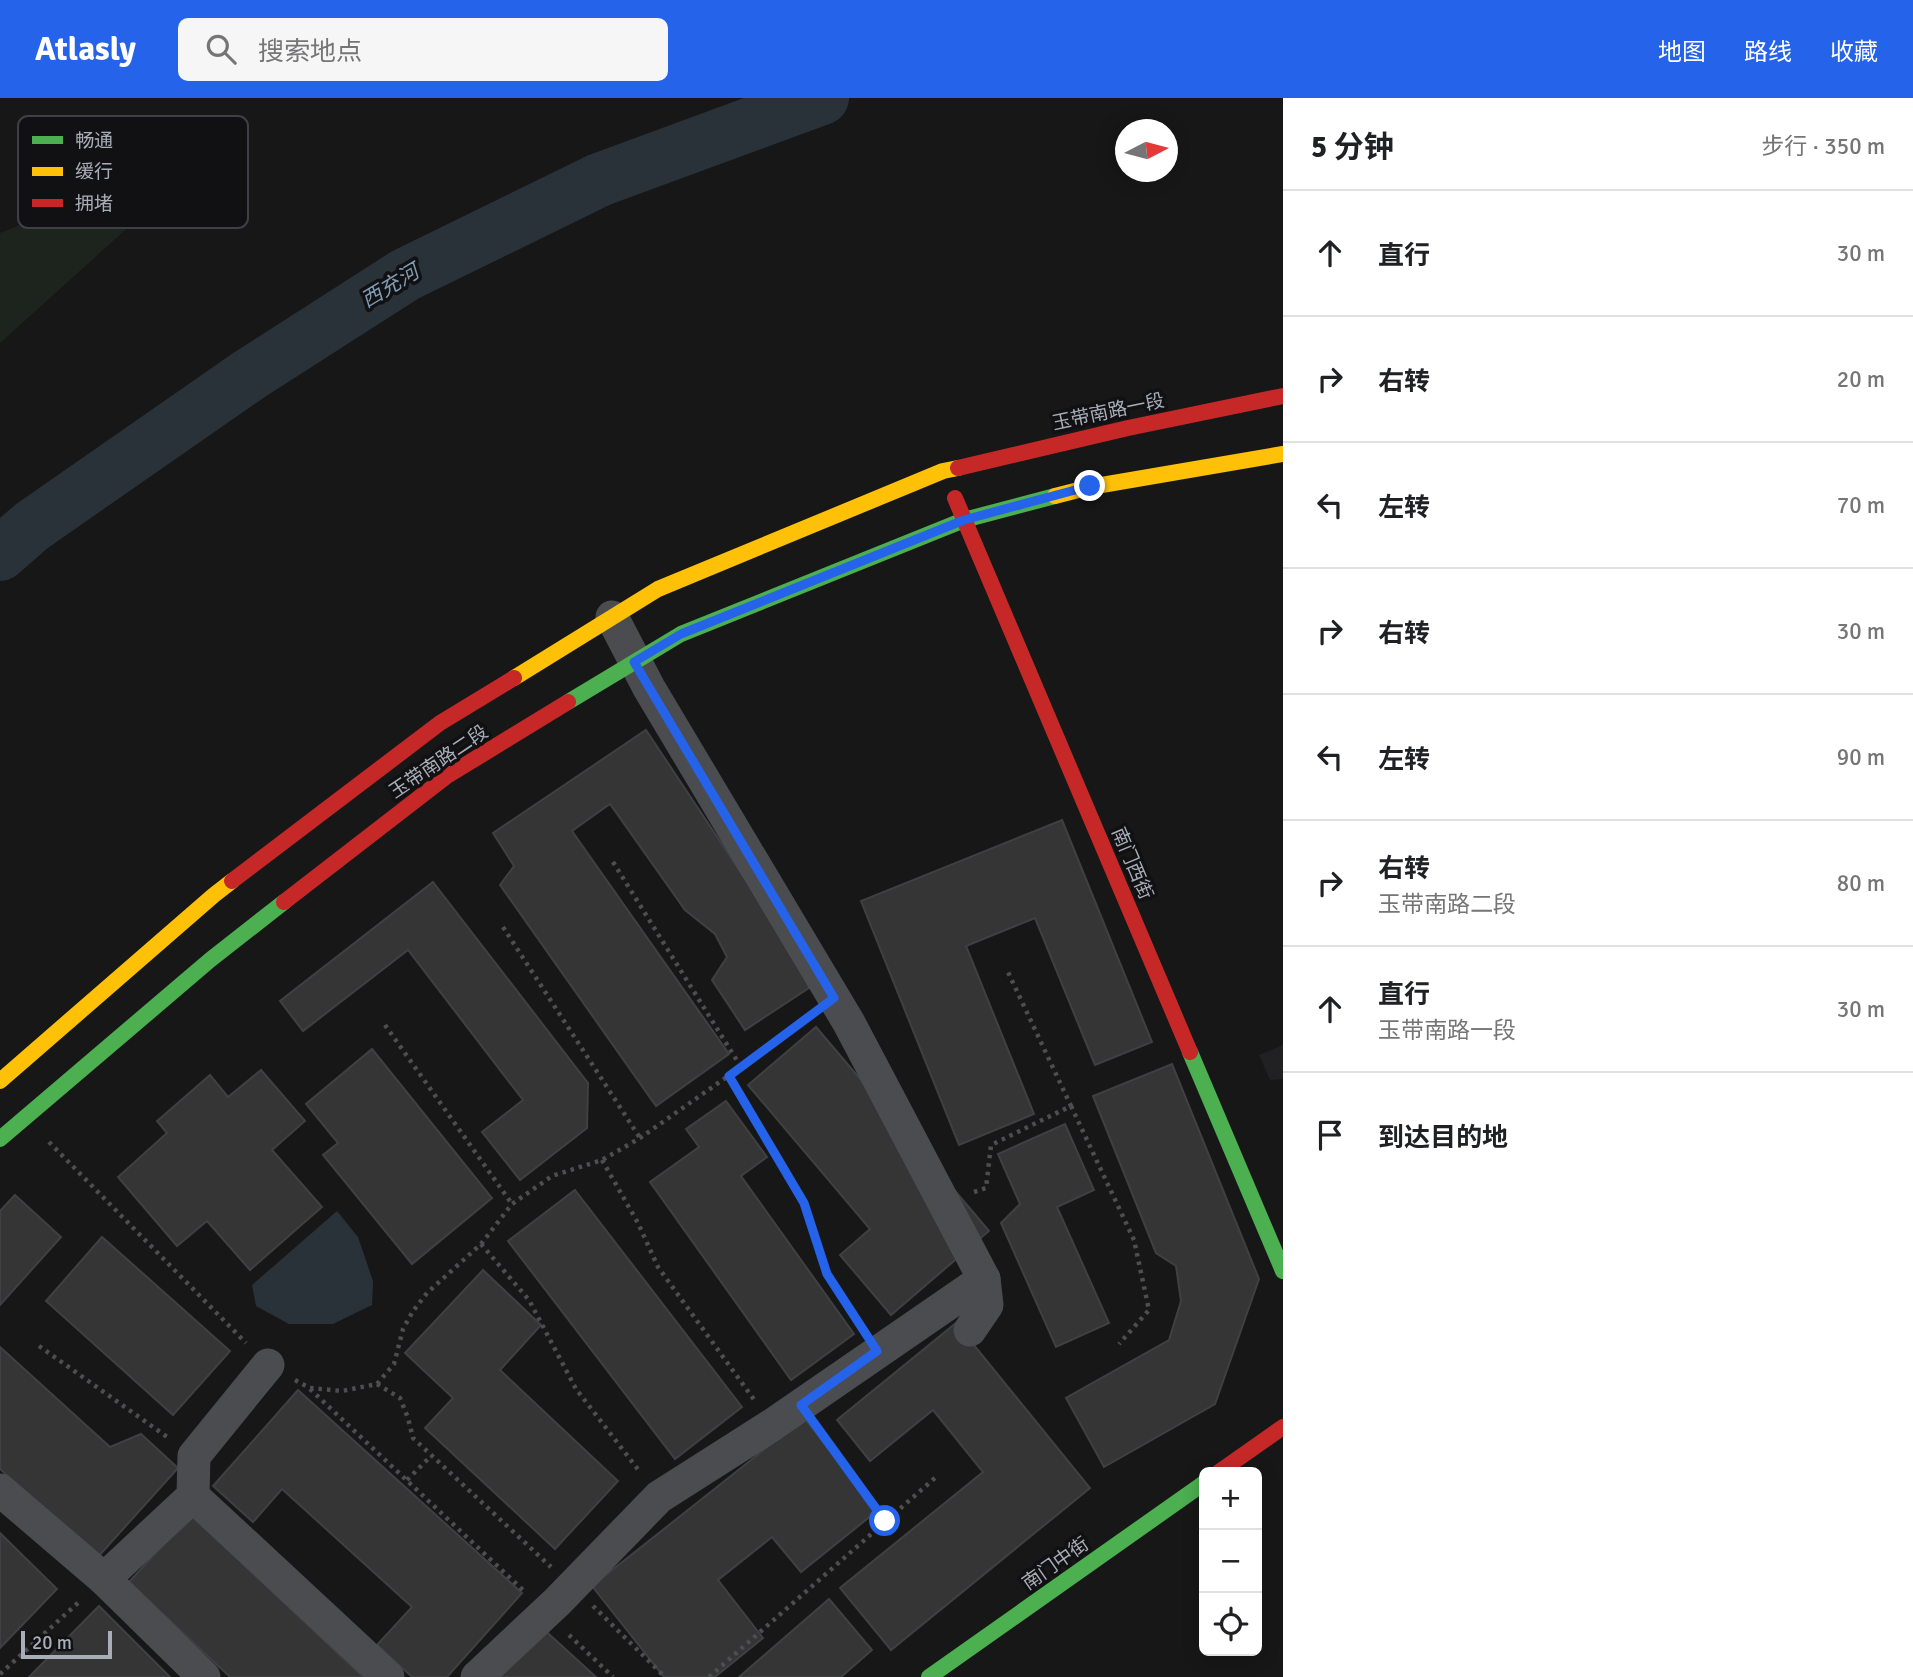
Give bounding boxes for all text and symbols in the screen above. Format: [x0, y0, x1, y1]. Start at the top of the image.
search box [178, 18, 668, 81]
text: Atlasly [35, 29, 136, 70]
icon: search [202, 30, 240, 68]
text: 搜索地点 [258, 36, 362, 68]
text: 地图 [1658, 37, 1706, 67]
text: 路线 [1744, 37, 1792, 67]
text: 收藏 [1830, 37, 1878, 67]
legend [18, 116, 248, 228]
north arrow [1115, 119, 1178, 182]
text: 畅通 [75, 129, 113, 153]
text: 5 分钟 [1311, 129, 1394, 166]
text: 步行 · 350 m [1761, 132, 1885, 161]
text: 缓行 [75, 160, 113, 184]
text: 拥堵 [75, 192, 113, 216]
icon: ahead [1311, 234, 1349, 272]
text: 30 m [1837, 239, 1885, 268]
text: 直行 [1378, 240, 1430, 272]
water label: 西充河 [356, 257, 427, 313]
icon: right [1311, 360, 1349, 398]
text: 20 m [1837, 365, 1885, 394]
text: 右转 [1378, 366, 1430, 398]
street label: 玉带南路一段 [1050, 388, 1166, 436]
route end [1074, 470, 1105, 501]
icon: left [1311, 486, 1349, 524]
text: 70 m [1837, 491, 1885, 520]
text: 左转 [1378, 492, 1430, 524]
icon: right [1311, 612, 1349, 650]
text: 30 m [1837, 617, 1885, 646]
text: 右转 [1378, 618, 1430, 650]
street label: 玉带南路二段 [385, 720, 493, 804]
icon: left [1311, 738, 1349, 776]
text: 90 m [1837, 743, 1885, 772]
text: 左转 [1378, 744, 1430, 776]
street label: 南门西街 [1106, 824, 1158, 903]
text: 右转 [1378, 853, 1430, 885]
icon: right [1311, 864, 1349, 902]
text: 80 m [1837, 869, 1885, 898]
text: 玉带南路二段 [1378, 890, 1516, 919]
text: 直行 [1378, 979, 1430, 1011]
icon: ahead [1311, 990, 1349, 1028]
text: 30 m [1837, 995, 1885, 1024]
text: 玉带南路一段 [1378, 1016, 1516, 1045]
icon: arrive [1311, 1116, 1349, 1154]
text: 到达目的地 [1378, 1122, 1508, 1154]
map controls [1199, 1467, 1262, 1656]
button: + [1199, 1467, 1262, 1530]
route start [869, 1505, 900, 1536]
button: − [1199, 1530, 1262, 1593]
street label: 南门中街 [1018, 1532, 1094, 1595]
button: locate [1199, 1593, 1262, 1656]
scale bar [21, 1628, 112, 1660]
text: 20 m [32, 1631, 72, 1655]

